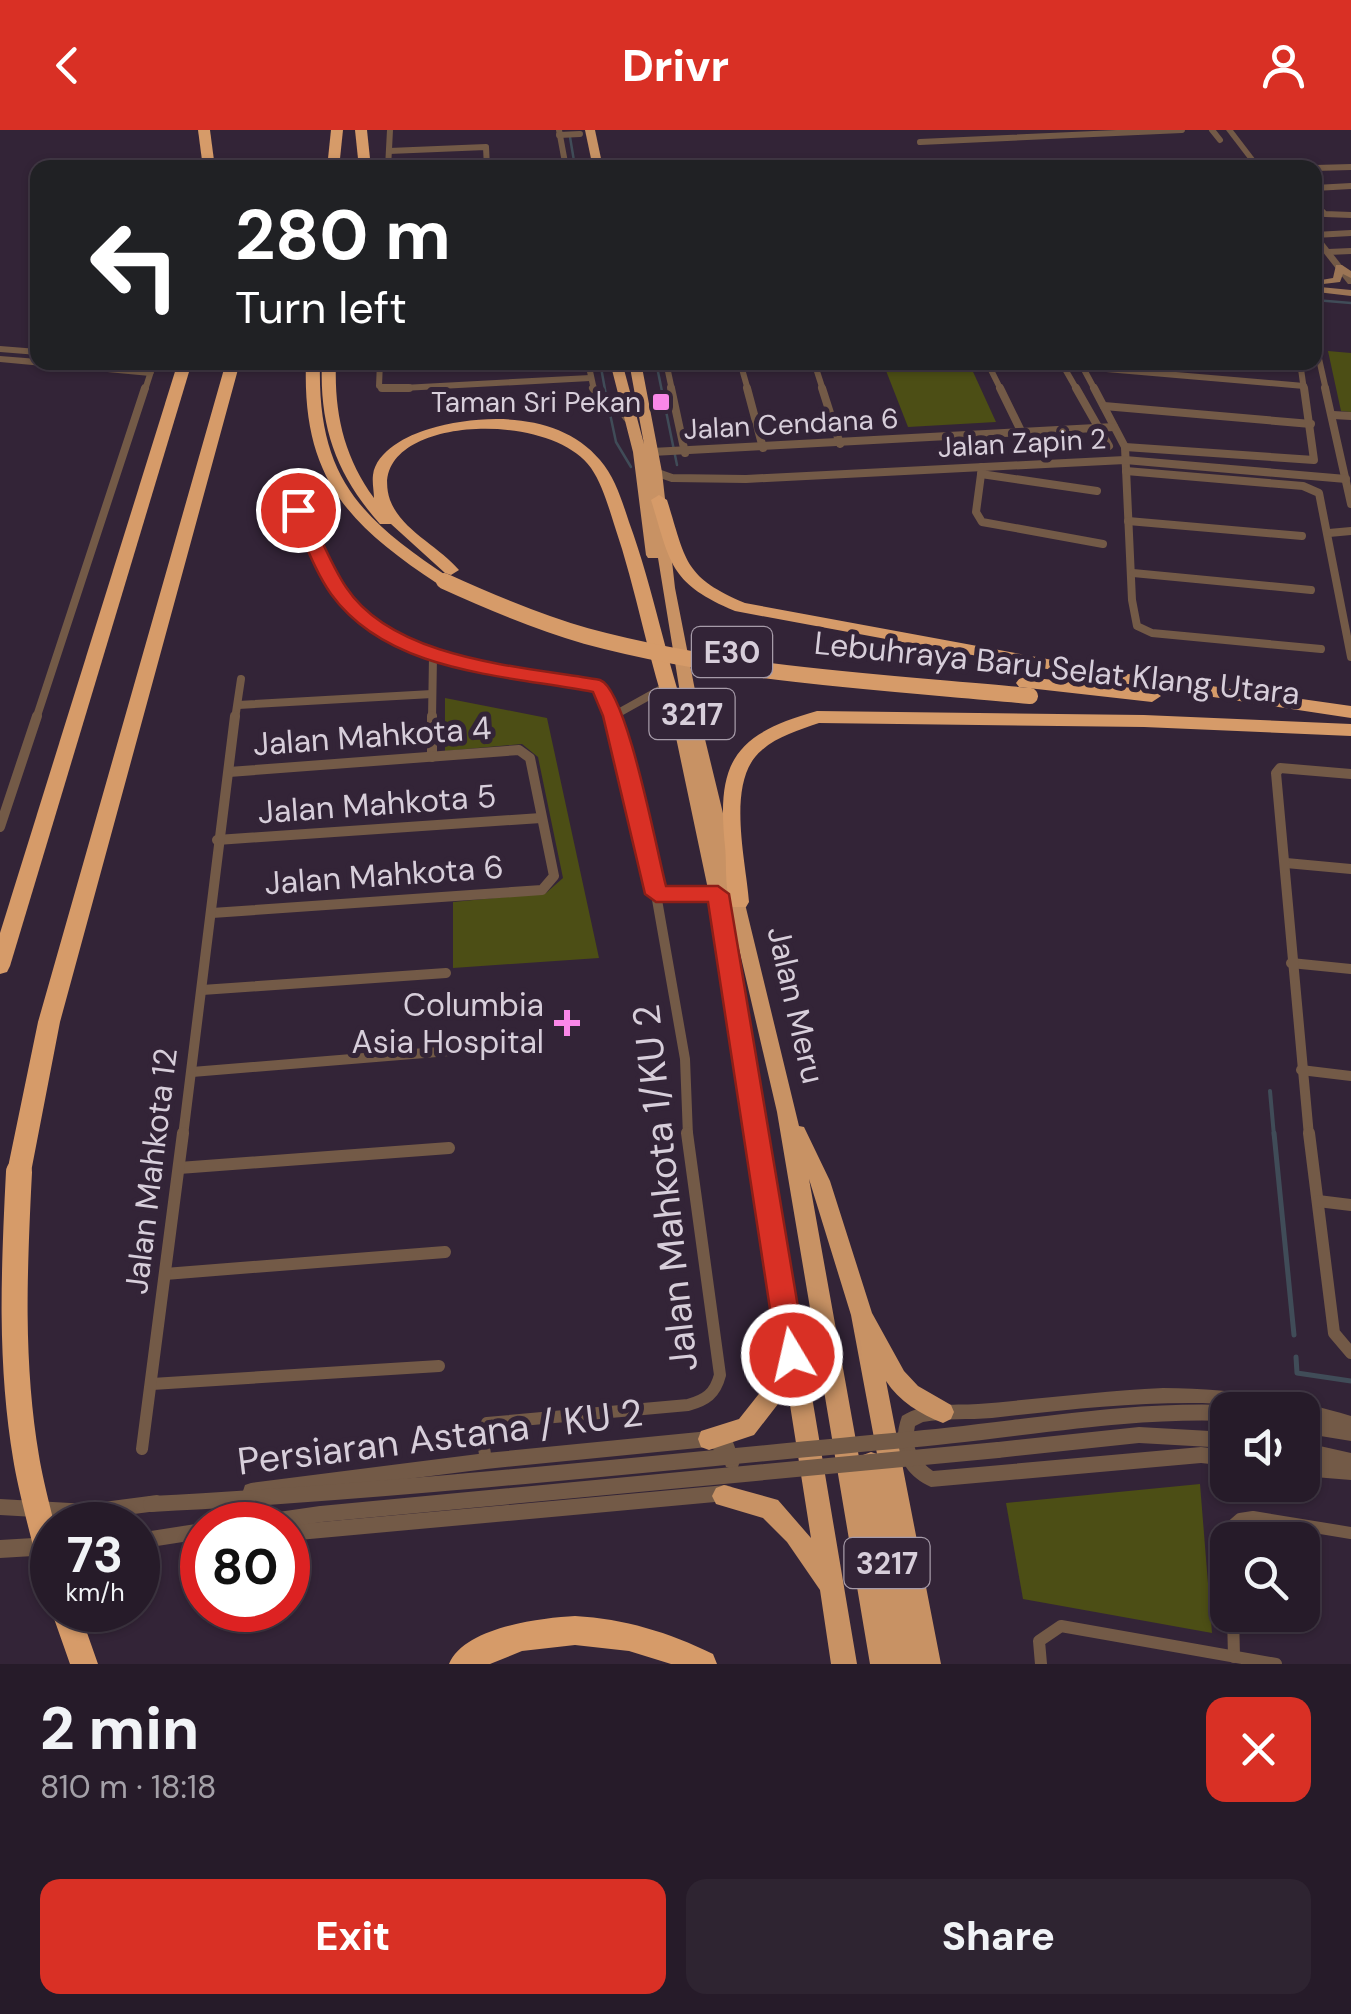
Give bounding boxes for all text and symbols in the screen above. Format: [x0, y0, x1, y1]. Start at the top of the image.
text: Drivr [622, 36, 729, 95]
icon: back [40, 38, 95, 93]
icon: person [1256, 38, 1311, 93]
text: 280 m [235, 190, 451, 281]
icon: left [70, 200, 200, 330]
text: Turn left [235, 278, 407, 337]
place label: Taman Sri Pekan [431, 384, 641, 421]
marker: Taman Sri Pekan [650, 391, 672, 413]
street label: Jalan Cendana 6 [682, 400, 900, 448]
street label: Jalan Zapin 2 [937, 420, 1107, 466]
pin [256, 468, 341, 553]
icon: arrive [271, 483, 326, 538]
street label: Lebuhraya Baru Selat Klang Utara [812, 622, 1302, 714]
road number: E30 [692, 627, 772, 677]
road number: 3217 [650, 689, 734, 739]
street label: Jalan Mahkota 4 [251, 707, 493, 765]
street label: Jalan Mahkota 5 [256, 775, 498, 833]
street label: Jalan Mahkota 6 [263, 846, 505, 904]
street label: Jalan Meru [758, 922, 834, 1088]
place label: Columbia Asia Hospital [351, 984, 544, 1063]
street label: Jalan Mahkota 1/KU 2 [621, 1002, 709, 1374]
marker: Columbia Asia Hospital [554, 1010, 580, 1036]
street label: Jalan Mahkota 12 [115, 1045, 187, 1297]
position arrow [740, 1303, 844, 1407]
street label: Persiaran Astana / KU 2 [235, 1387, 645, 1487]
map controls [1210, 1392, 1320, 1632]
button: sound [1210, 1392, 1320, 1502]
speed limit sign: 80 [180, 1502, 310, 1632]
text: 73 [67, 1522, 123, 1588]
button: search [1210, 1522, 1320, 1632]
road number: 3217 [844, 1538, 930, 1588]
text: km/h [65, 1576, 125, 1609]
text: 2 min [40, 1689, 199, 1768]
button: close [1206, 1697, 1311, 1802]
text: 810 m · 18:18 [40, 1766, 216, 1808]
button: Exit [40, 1879, 666, 1994]
button: Share [686, 1879, 1311, 1994]

